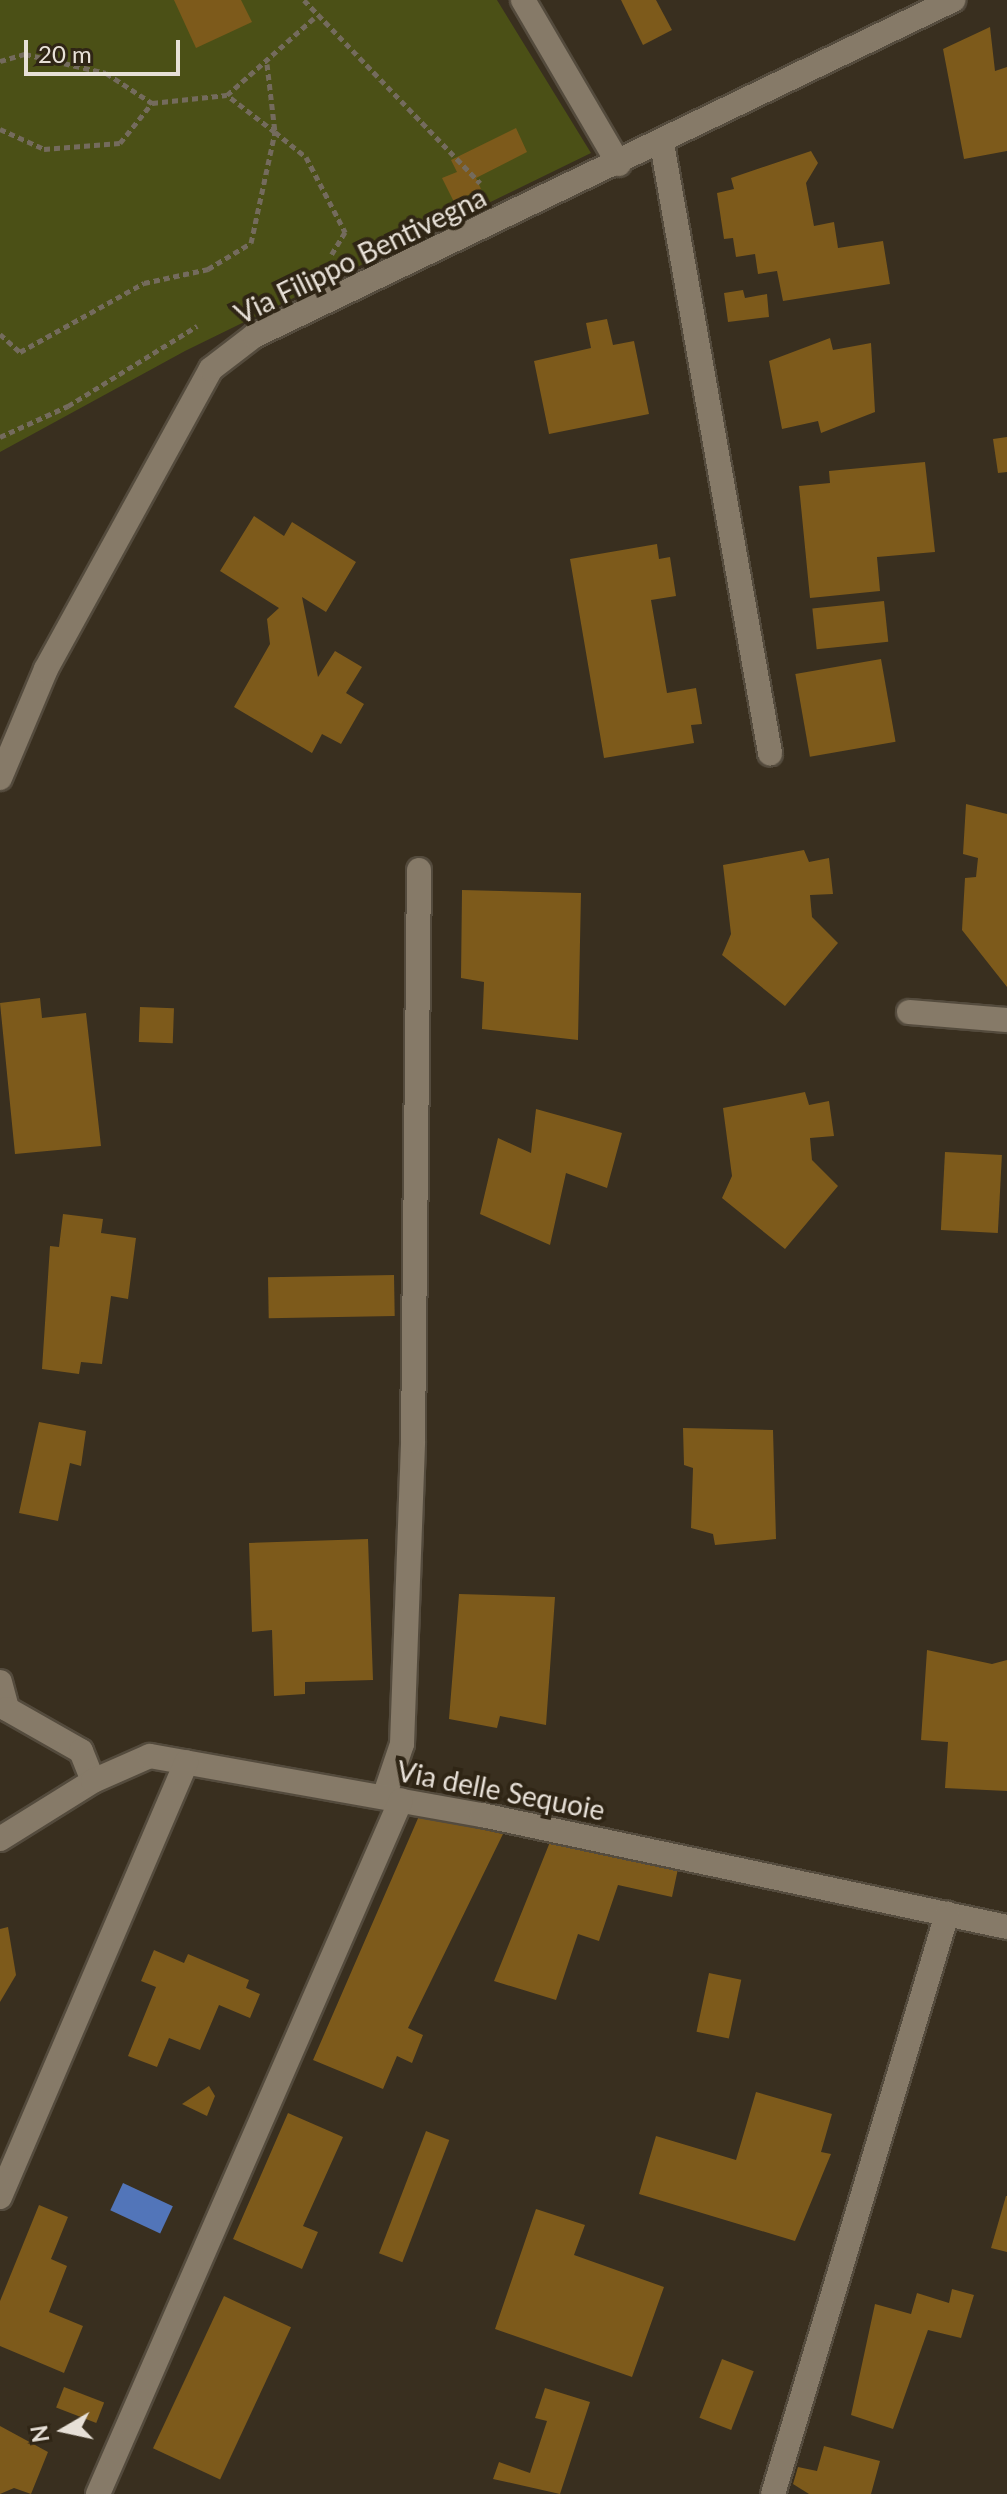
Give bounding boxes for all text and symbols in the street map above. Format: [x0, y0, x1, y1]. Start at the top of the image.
scale bar [28, 24, 184, 74]
text: 20 m [38, 39, 92, 68]
street label: Via Filippo Bentivegna [229, 180, 491, 330]
street label: Via delle Sequoie [394, 1753, 608, 1827]
north arrow [24, 2390, 104, 2470]
text: N [25, 2423, 54, 2444]

